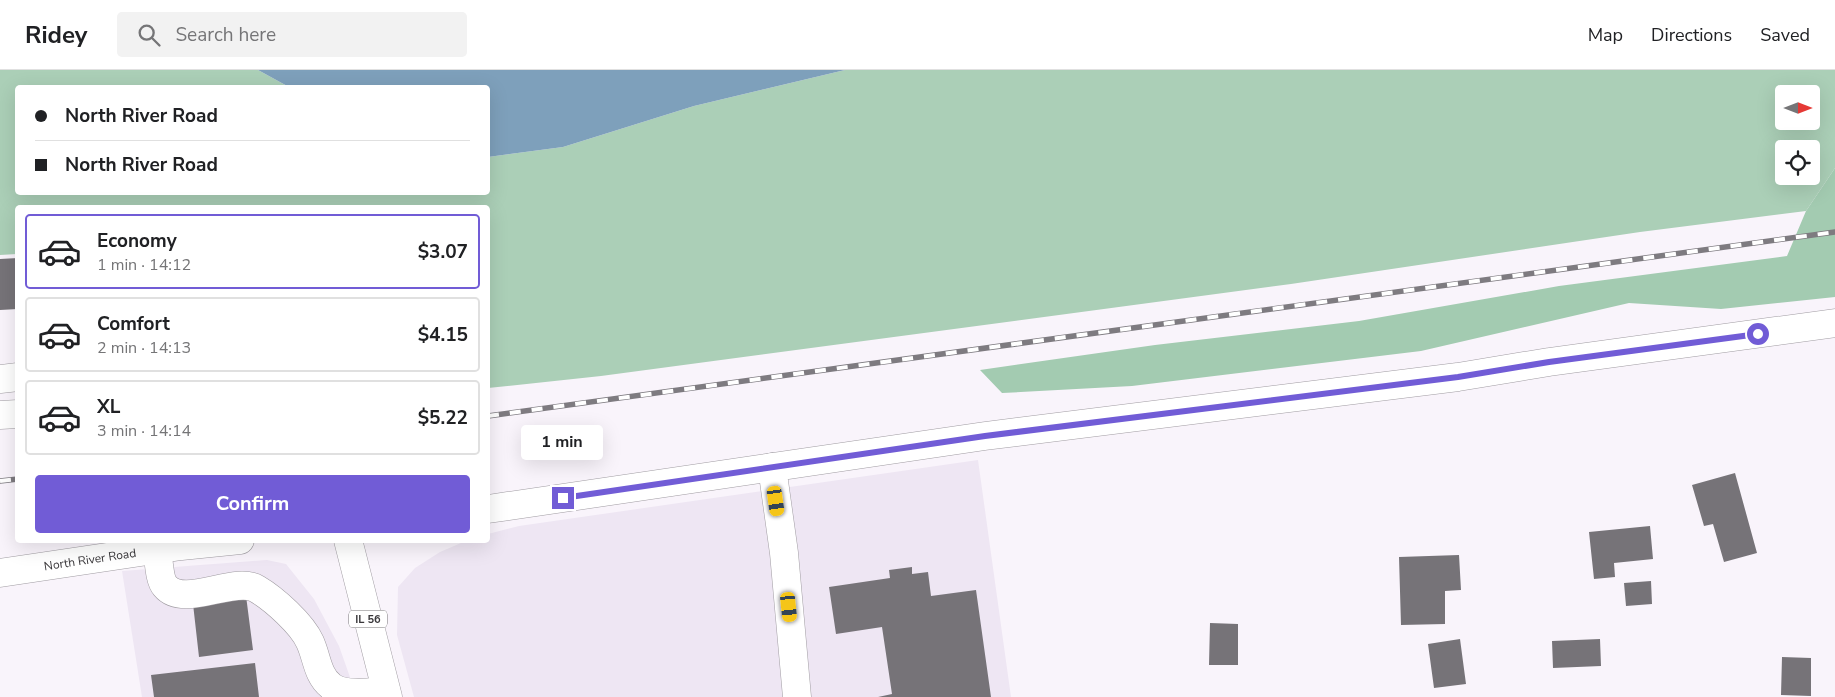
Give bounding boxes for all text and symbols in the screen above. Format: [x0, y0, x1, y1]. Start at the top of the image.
search box [117, 12, 467, 57]
text: Ridey [25, 19, 87, 51]
icon: search [135, 21, 163, 49]
text: Search here [175, 22, 276, 48]
text: Map [1588, 23, 1623, 47]
text: Directions [1651, 23, 1732, 47]
text: Saved [1760, 23, 1810, 47]
north arrow [1775, 85, 1820, 130]
map controls [1775, 85, 1820, 185]
text: North River Road [65, 103, 218, 129]
button: locate [1775, 140, 1820, 185]
text: North River Road [65, 152, 218, 178]
text: Economy [97, 228, 177, 254]
icon: car [37, 229, 82, 274]
text: $3.07 [418, 239, 468, 265]
text: 1 min · 14:12 [97, 254, 191, 276]
text: Comfort [97, 311, 170, 337]
icon: car [37, 312, 82, 357]
text: $4.15 [418, 322, 468, 348]
route start [1747, 323, 1769, 345]
text: 2 min · 14:13 [97, 337, 191, 359]
text: XL [97, 394, 120, 420]
icon: car [37, 395, 82, 440]
text: $5.22 [418, 405, 468, 431]
text: 3 min · 14:14 [97, 420, 191, 442]
callout: 1 min [522, 426, 604, 460]
text: 1 min [541, 431, 583, 453]
button: Confirm [35, 475, 470, 533]
car [766, 485, 785, 517]
route end [552, 487, 574, 509]
street label: North River Road [43, 545, 137, 574]
car [779, 591, 798, 623]
road number: IL 56 [349, 610, 387, 628]

